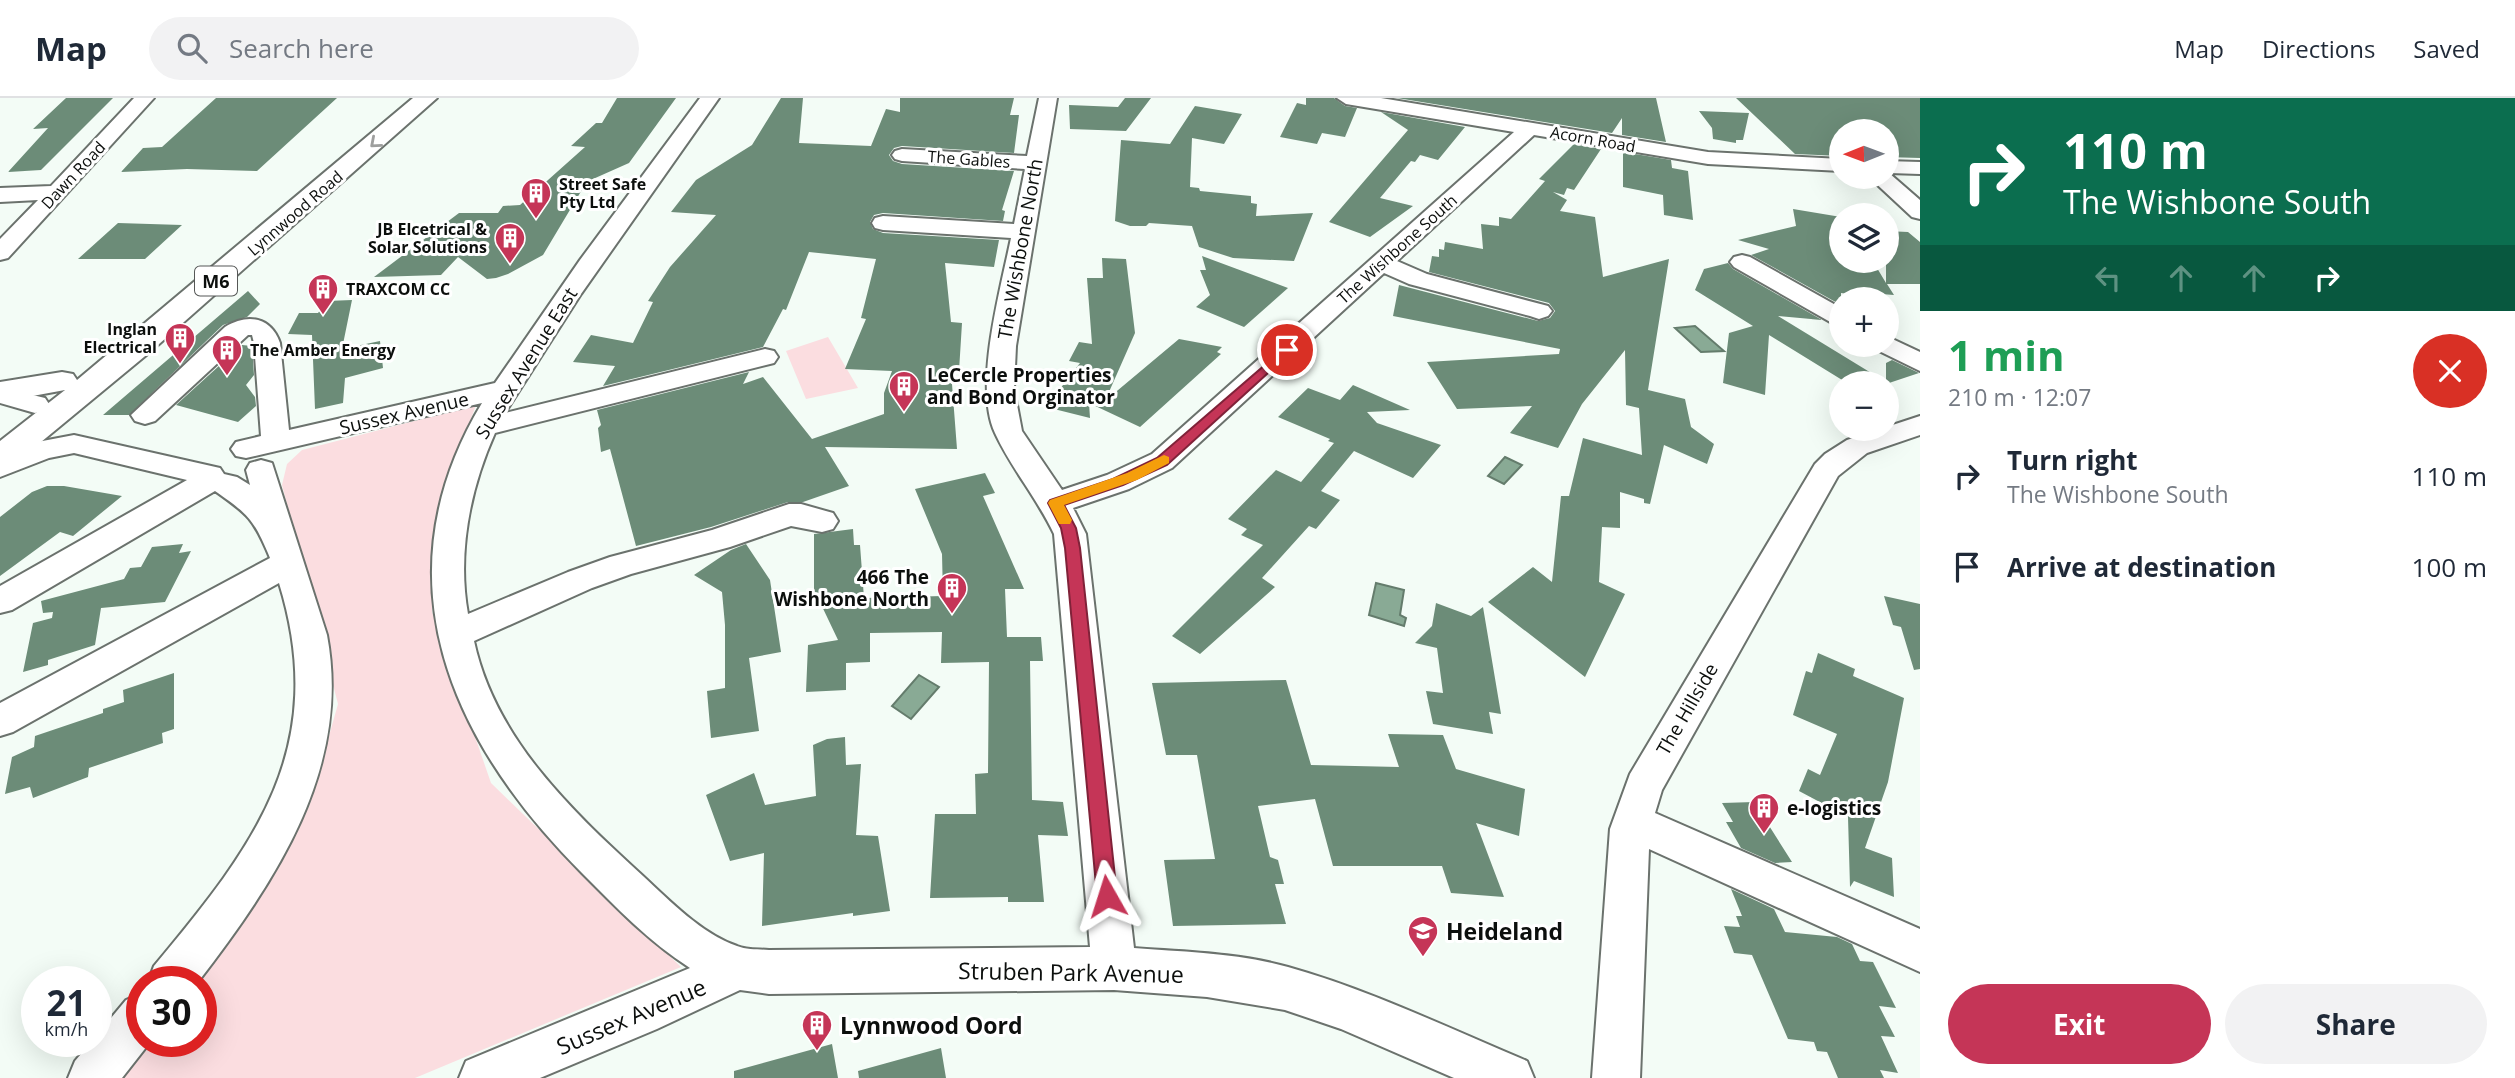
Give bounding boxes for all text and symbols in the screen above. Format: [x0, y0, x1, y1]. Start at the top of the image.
search box [149, 17, 639, 80]
text: Map [35, 26, 107, 71]
icon: search [173, 29, 211, 67]
text: Search here [229, 30, 374, 66]
text: Map [2174, 32, 2224, 65]
text: Directions [2262, 32, 2375, 65]
text: Saved [2413, 32, 2480, 65]
text: 110 m [2063, 117, 2208, 183]
north arrow [1829, 119, 1899, 189]
map controls [1829, 119, 1899, 441]
street label: Acorn Road [1549, 121, 1637, 157]
icon: right [1948, 126, 2039, 217]
one-way arrow [370, 135, 383, 147]
street label: Dawn Road [36, 136, 110, 214]
street label: The Gables [927, 145, 1011, 173]
street label: The Wishbone North [991, 157, 1049, 341]
street label: Lynnwood Road [243, 165, 347, 261]
place label: Street Safe Pty Ltd [559, 173, 646, 213]
building icon: Street Safe Pty Ltd [519, 176, 553, 220]
text: The Wishbone South [2063, 180, 2371, 223]
street label: The Wishbone South [1332, 189, 1462, 309]
button: layers [1829, 203, 1899, 273]
place label: JB Elcetrical & Solar Solutions [368, 218, 487, 258]
building icon: JB Elcetrical & Solar Solutions [493, 221, 527, 265]
icon: left [2089, 259, 2127, 297]
icon: ahead [2162, 259, 2200, 297]
icon: ahead [2235, 259, 2273, 297]
icon: right [2308, 259, 2346, 297]
road number: M6 [195, 266, 237, 296]
building icon: TRAXCOM CC [306, 272, 340, 316]
place label: TRAXCOM CC [346, 278, 450, 300]
street label: Sussex Avenue East [469, 282, 583, 444]
button: + [1829, 287, 1899, 357]
place label: Inglan Electrical [84, 318, 157, 358]
pin [1257, 320, 1317, 380]
building icon: Inglan Electrical [163, 321, 197, 365]
text: 1 min [1948, 326, 2065, 383]
icon: arrive [1268, 331, 1306, 369]
building icon: The Amber Energy [210, 333, 244, 377]
button: close [2413, 334, 2487, 408]
place label: The Amber Energy [250, 339, 396, 361]
place label: LeCercle Properties and Bond Orginator [927, 362, 1115, 410]
building icon: LeCercle Properties and Bond Orginator [887, 369, 921, 413]
button: − [1829, 371, 1899, 441]
text: 210 m · 12:07 [1948, 381, 2091, 413]
street label: Sussex Avenue [337, 385, 471, 441]
text: Turn right [2007, 442, 2138, 478]
icon: right [1948, 457, 1986, 495]
text: 110 m [2412, 458, 2487, 494]
text: The Wishbone South [2007, 478, 2229, 510]
icon: arrive [1948, 548, 1986, 586]
text: Arrive at destination [2007, 549, 2276, 585]
text: 100 m [2412, 549, 2487, 585]
place label: 466 The Wishbone North [774, 564, 929, 612]
building icon: 466 The Wishbone North [935, 571, 969, 615]
street label: The Hillside [1650, 658, 1724, 760]
building icon: e-logistics [1747, 791, 1781, 835]
place label: e-logistics [1787, 795, 1881, 821]
position arrow [1070, 859, 1144, 933]
school or university icon: Heideland [1406, 914, 1440, 958]
place label: Heideland [1446, 915, 1563, 947]
street label: Struben Park Avenue [958, 954, 1184, 990]
speed limit sign: 30 [126, 966, 217, 1057]
street label: Sussex Avenue [551, 970, 711, 1062]
text: 21 [46, 979, 87, 1026]
button: Exit [1948, 984, 2211, 1064]
button: Share [2225, 984, 2487, 1064]
building icon: Lynnwood Oord [800, 1008, 834, 1052]
place label: Lynnwood Oord [840, 1009, 1023, 1041]
text: km/h [45, 1017, 88, 1041]

